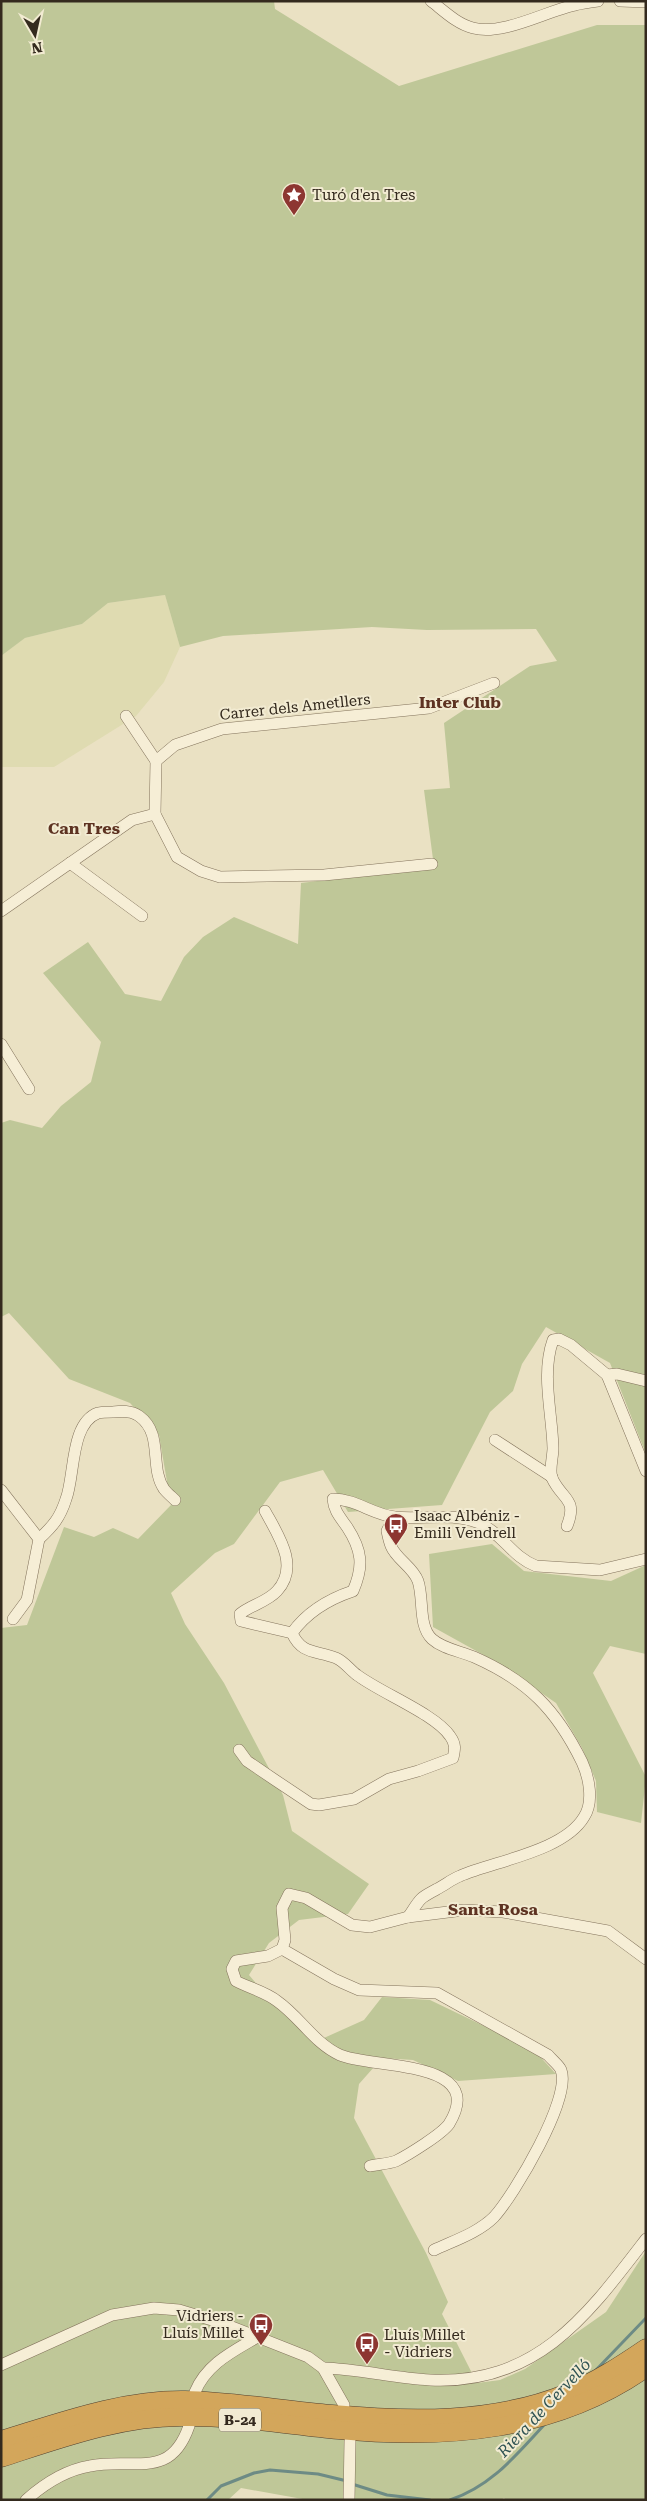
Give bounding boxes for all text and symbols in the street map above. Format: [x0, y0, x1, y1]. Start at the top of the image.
north arrow [10, 10, 60, 60]
text: N [30, 39, 44, 57]
place icon: Turó d'en Tres [281, 182, 307, 216]
place label: Turó d'en Tres [312, 186, 415, 204]
street label: Carrer dels Ametllers [219, 690, 371, 724]
district label: Inter Club [419, 693, 501, 712]
district label: Can Tres [48, 819, 120, 838]
place label: Isaac Albéniz - Emili Vendrell [414, 1507, 520, 1542]
bus stop icon: Isaac Albéniz - Emili Vendrell [383, 1512, 409, 1546]
district label: Santa Rosa [448, 1900, 539, 1919]
place label: Vidriers - Lluís Millet [163, 2307, 244, 2342]
bus stop icon: Vidriers - Lluís Millet [248, 2312, 274, 2346]
place label: Lluís Millet - Vidriers [384, 2326, 466, 2361]
bus stop icon: Lluís Millet - Vidriers [354, 2331, 380, 2365]
water label: Riera de Cervelló [493, 2355, 594, 2462]
road number: B-24 [219, 2408, 261, 2432]

